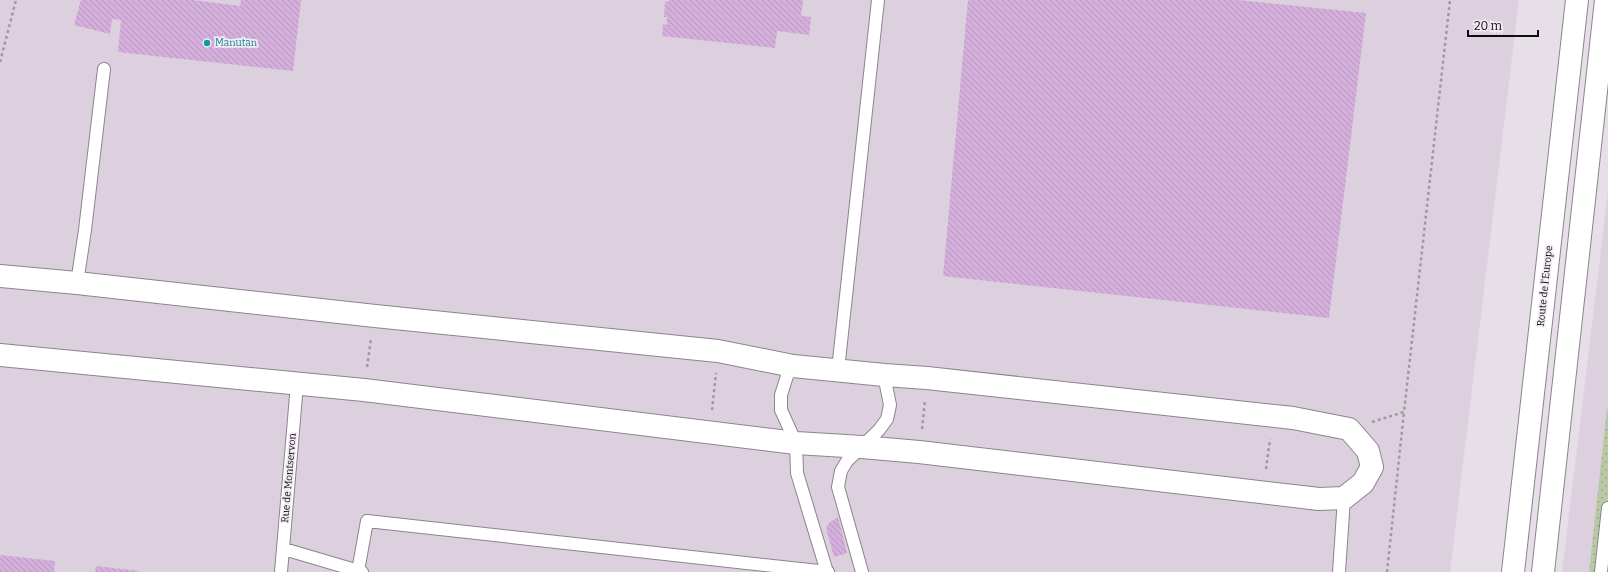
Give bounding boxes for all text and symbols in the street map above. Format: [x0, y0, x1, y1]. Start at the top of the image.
scale bar [1468, 12, 1538, 38]
text: 20 m [1474, 19, 1503, 33]
place label: Manutan [215, 37, 258, 49]
marker: Manutan [202, 38, 212, 48]
street label: Route de l'Europe [1535, 245, 1555, 327]
street label: Rue de Montservon [279, 432, 299, 523]

